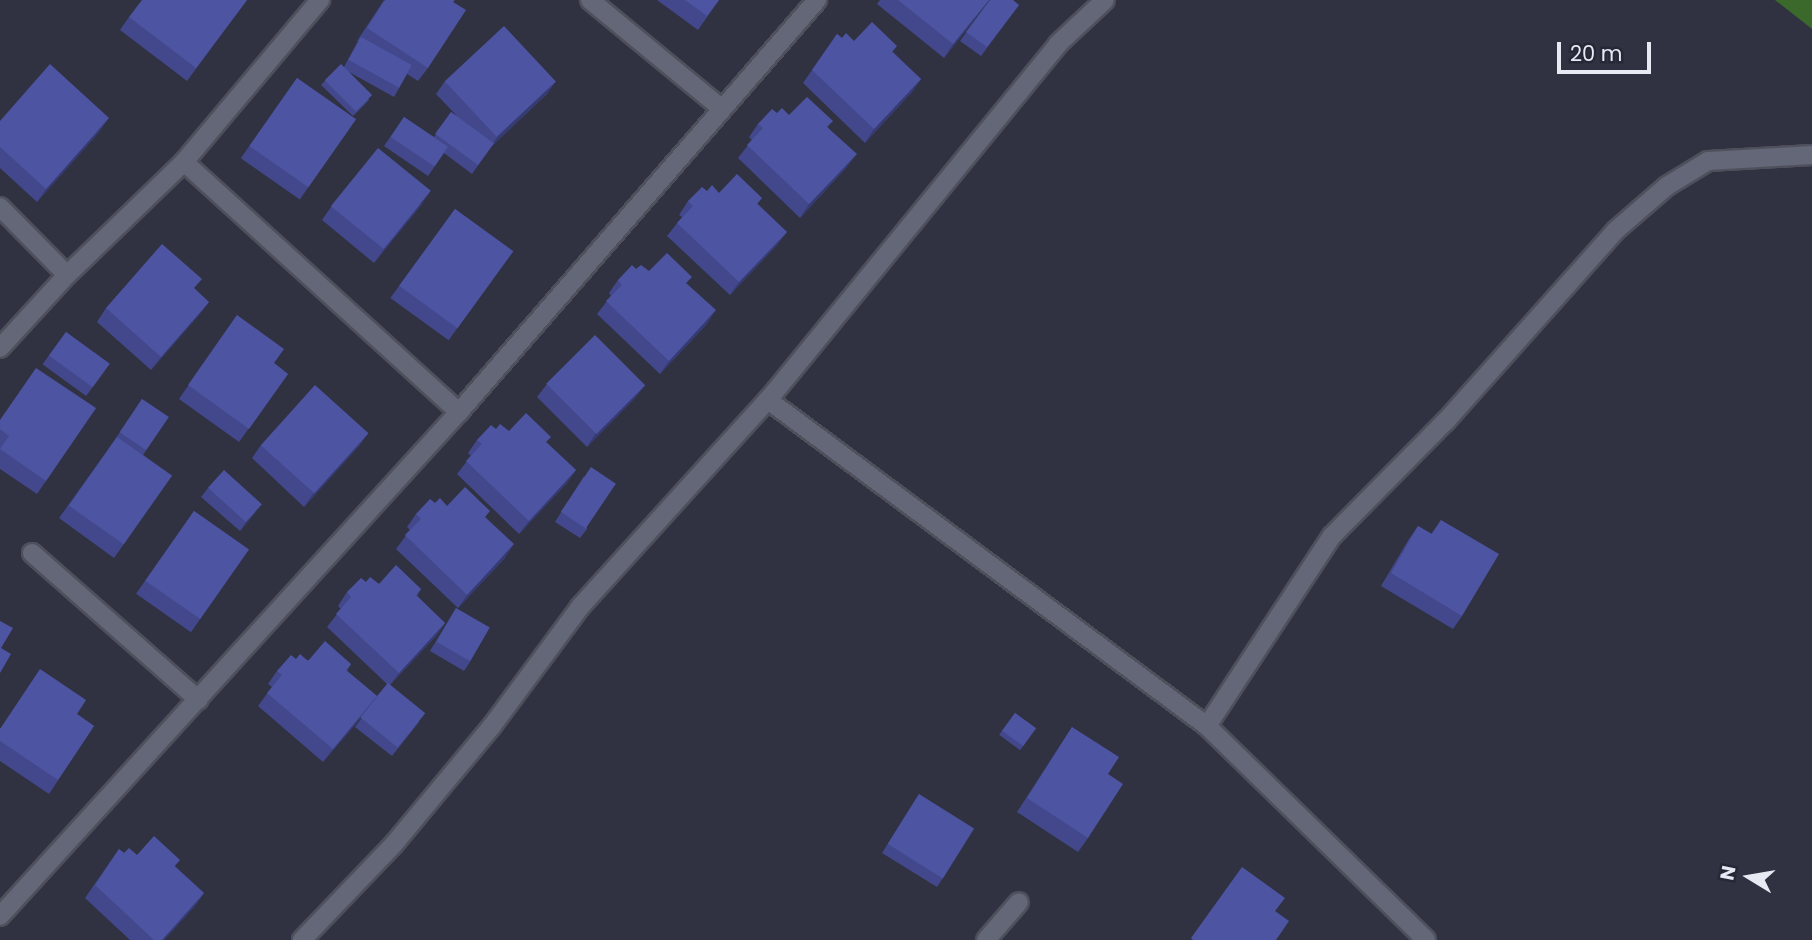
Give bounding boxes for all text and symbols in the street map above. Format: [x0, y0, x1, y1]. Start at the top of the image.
scale bar [1560, 28, 1654, 72]
text: 20 m [1570, 39, 1623, 68]
north arrow [1714, 842, 1784, 912]
text: N [1713, 863, 1743, 882]

